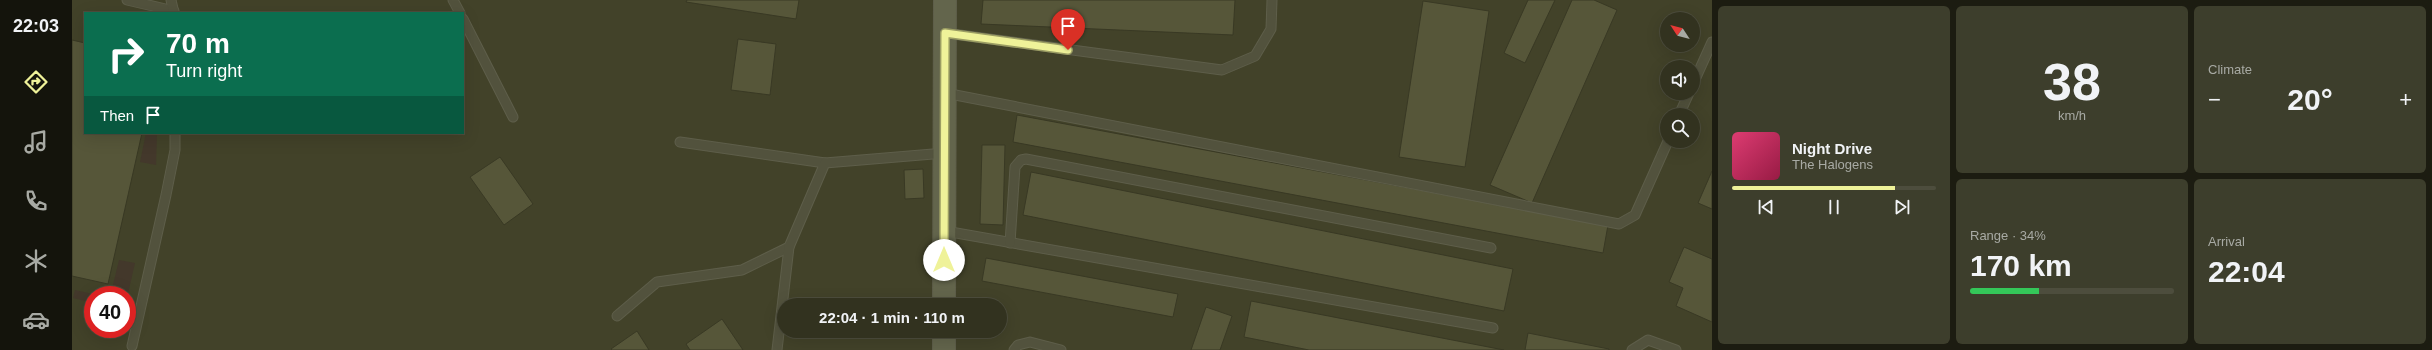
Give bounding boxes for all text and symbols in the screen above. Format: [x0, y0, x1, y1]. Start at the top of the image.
pin [1051, 9, 1085, 50]
north arrow [1660, 12, 1700, 52]
map controls [1660, 12, 1700, 148]
icon: arrive [1057, 15, 1079, 37]
text: 22:03 [13, 16, 59, 36]
icon: right [100, 28, 152, 80]
text: 70 m [166, 28, 230, 59]
text: 38 [2043, 53, 2101, 111]
button: sound [1660, 60, 1700, 100]
text: Turn right [166, 61, 242, 81]
text: Climate [2208, 62, 2252, 77]
icon: directions [22, 68, 50, 96]
text: 20° [2287, 83, 2333, 116]
text: − [2208, 87, 2221, 112]
text: + [2399, 87, 2412, 112]
icon: arrive [142, 104, 164, 126]
text: Then [100, 107, 134, 124]
button: search [1660, 108, 1700, 148]
text: km/h [2058, 108, 2086, 123]
icon: music [22, 128, 50, 156]
text: Night Drive [1792, 140, 1872, 157]
text: The Halogens [1792, 157, 1873, 172]
icon: phone [22, 187, 50, 215]
icon: previous [1755, 196, 1777, 218]
icon: pause [1823, 196, 1845, 218]
icon: next [1891, 196, 1913, 218]
text: Range · 34% [1970, 228, 2046, 243]
text: Arrival [2208, 234, 2245, 249]
position arrow [923, 239, 965, 281]
icon: climate [22, 247, 50, 275]
text: 170 km [1970, 249, 2072, 282]
text: 22:04 [2208, 255, 2285, 288]
speed limit sign: 40 [84, 286, 136, 338]
icon: car [22, 306, 50, 334]
text: 22:04 · 1 min · 110 m [819, 309, 965, 326]

